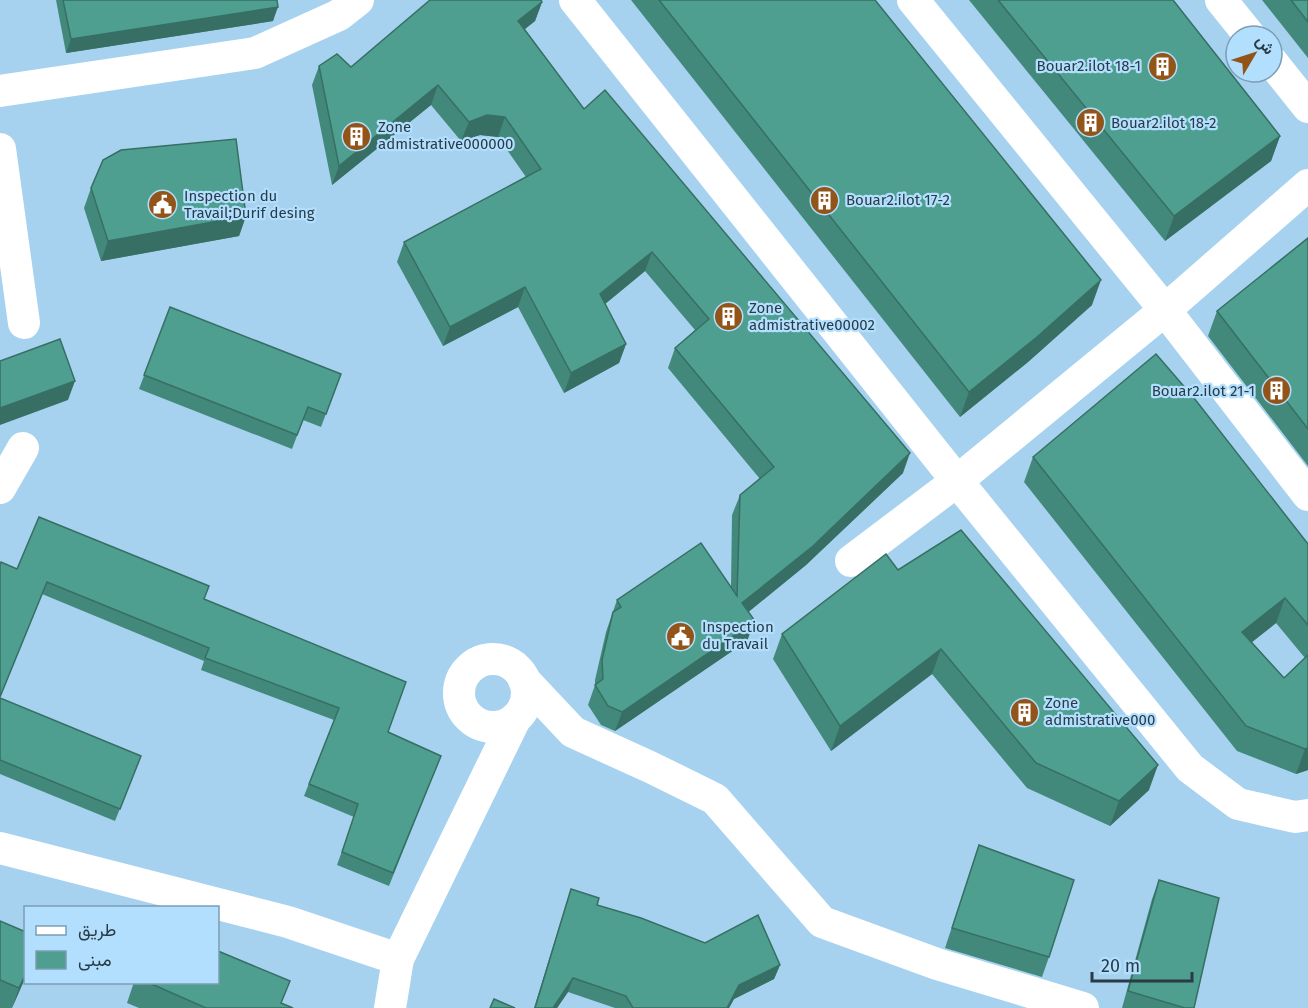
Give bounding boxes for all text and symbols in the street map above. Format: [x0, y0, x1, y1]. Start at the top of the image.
north arrow [1224, 24, 1284, 84]
text: ش [1252, 31, 1279, 58]
building icon: Bouar2.ilot 18-1 [1146, 50, 1178, 82]
place label: Bouar2.ilot 18-1 [1037, 57, 1141, 75]
building icon: Bouar2.ilot 18-2 [1074, 107, 1106, 139]
place label: Bouar2.ilot 18-2 [1111, 114, 1217, 132]
place label: Zone admistrative000000 [378, 118, 513, 153]
building icon: Zone admistrative000000 [341, 120, 373, 152]
building icon: Bouar2.ilot 17-2 [809, 184, 841, 216]
place label: Inspection du Travail;Durif desing [184, 187, 315, 222]
public building icon: Inspection du Travail;Durif desing [147, 189, 179, 221]
place label: Bouar2.ilot 17-2 [846, 191, 950, 209]
place label: Zone admistrative00002 [749, 299, 875, 334]
building icon: Zone admistrative00002 [712, 301, 744, 333]
building icon: Bouar2.ilot 21-1 [1260, 375, 1292, 407]
place label: Bouar2.ilot 21-1 [1152, 382, 1255, 400]
place label: Inspection du Travail [702, 618, 774, 653]
public building icon: Inspection du Travail [665, 620, 697, 652]
place label: Zone admistrative000 [1045, 694, 1155, 729]
building icon: Zone admistrative000 [1008, 696, 1040, 728]
legend [24, 906, 219, 984]
text: طريق [78, 919, 116, 941]
scale bar [1092, 945, 1192, 983]
text: مبنى [78, 949, 112, 971]
text: 20 m [1101, 955, 1140, 977]

